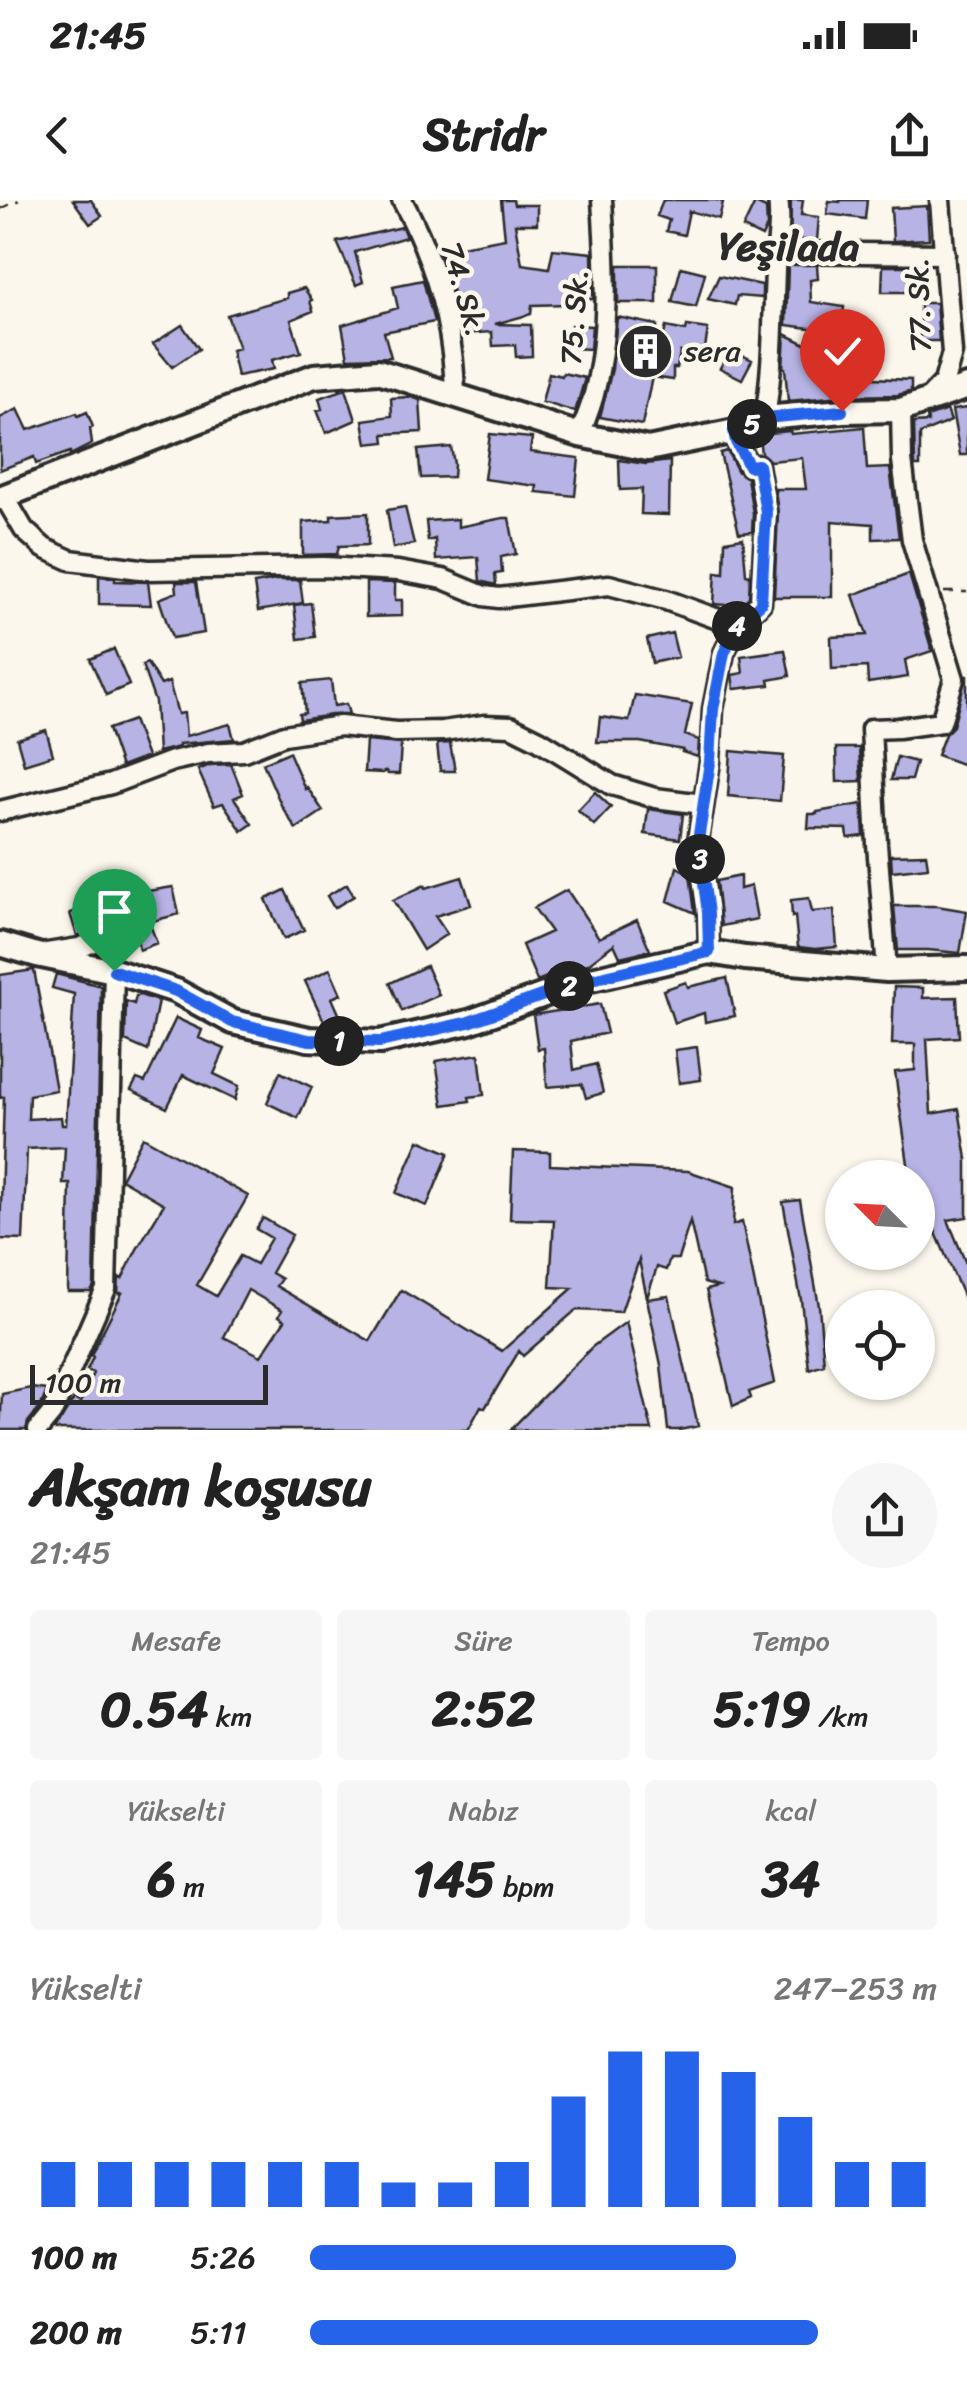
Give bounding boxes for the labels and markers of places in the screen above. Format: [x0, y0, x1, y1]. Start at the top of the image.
pin [800, 309, 885, 412]
building icon: sera [615, 321, 675, 381]
place label: sera [683, 324, 742, 378]
pin: 5 [727, 399, 777, 449]
pin: 4 [712, 601, 762, 651]
pin: 3 [675, 834, 725, 884]
pin [72, 869, 157, 972]
pin: 2 [544, 961, 594, 1011]
pin: 1 [314, 1016, 364, 1066]

